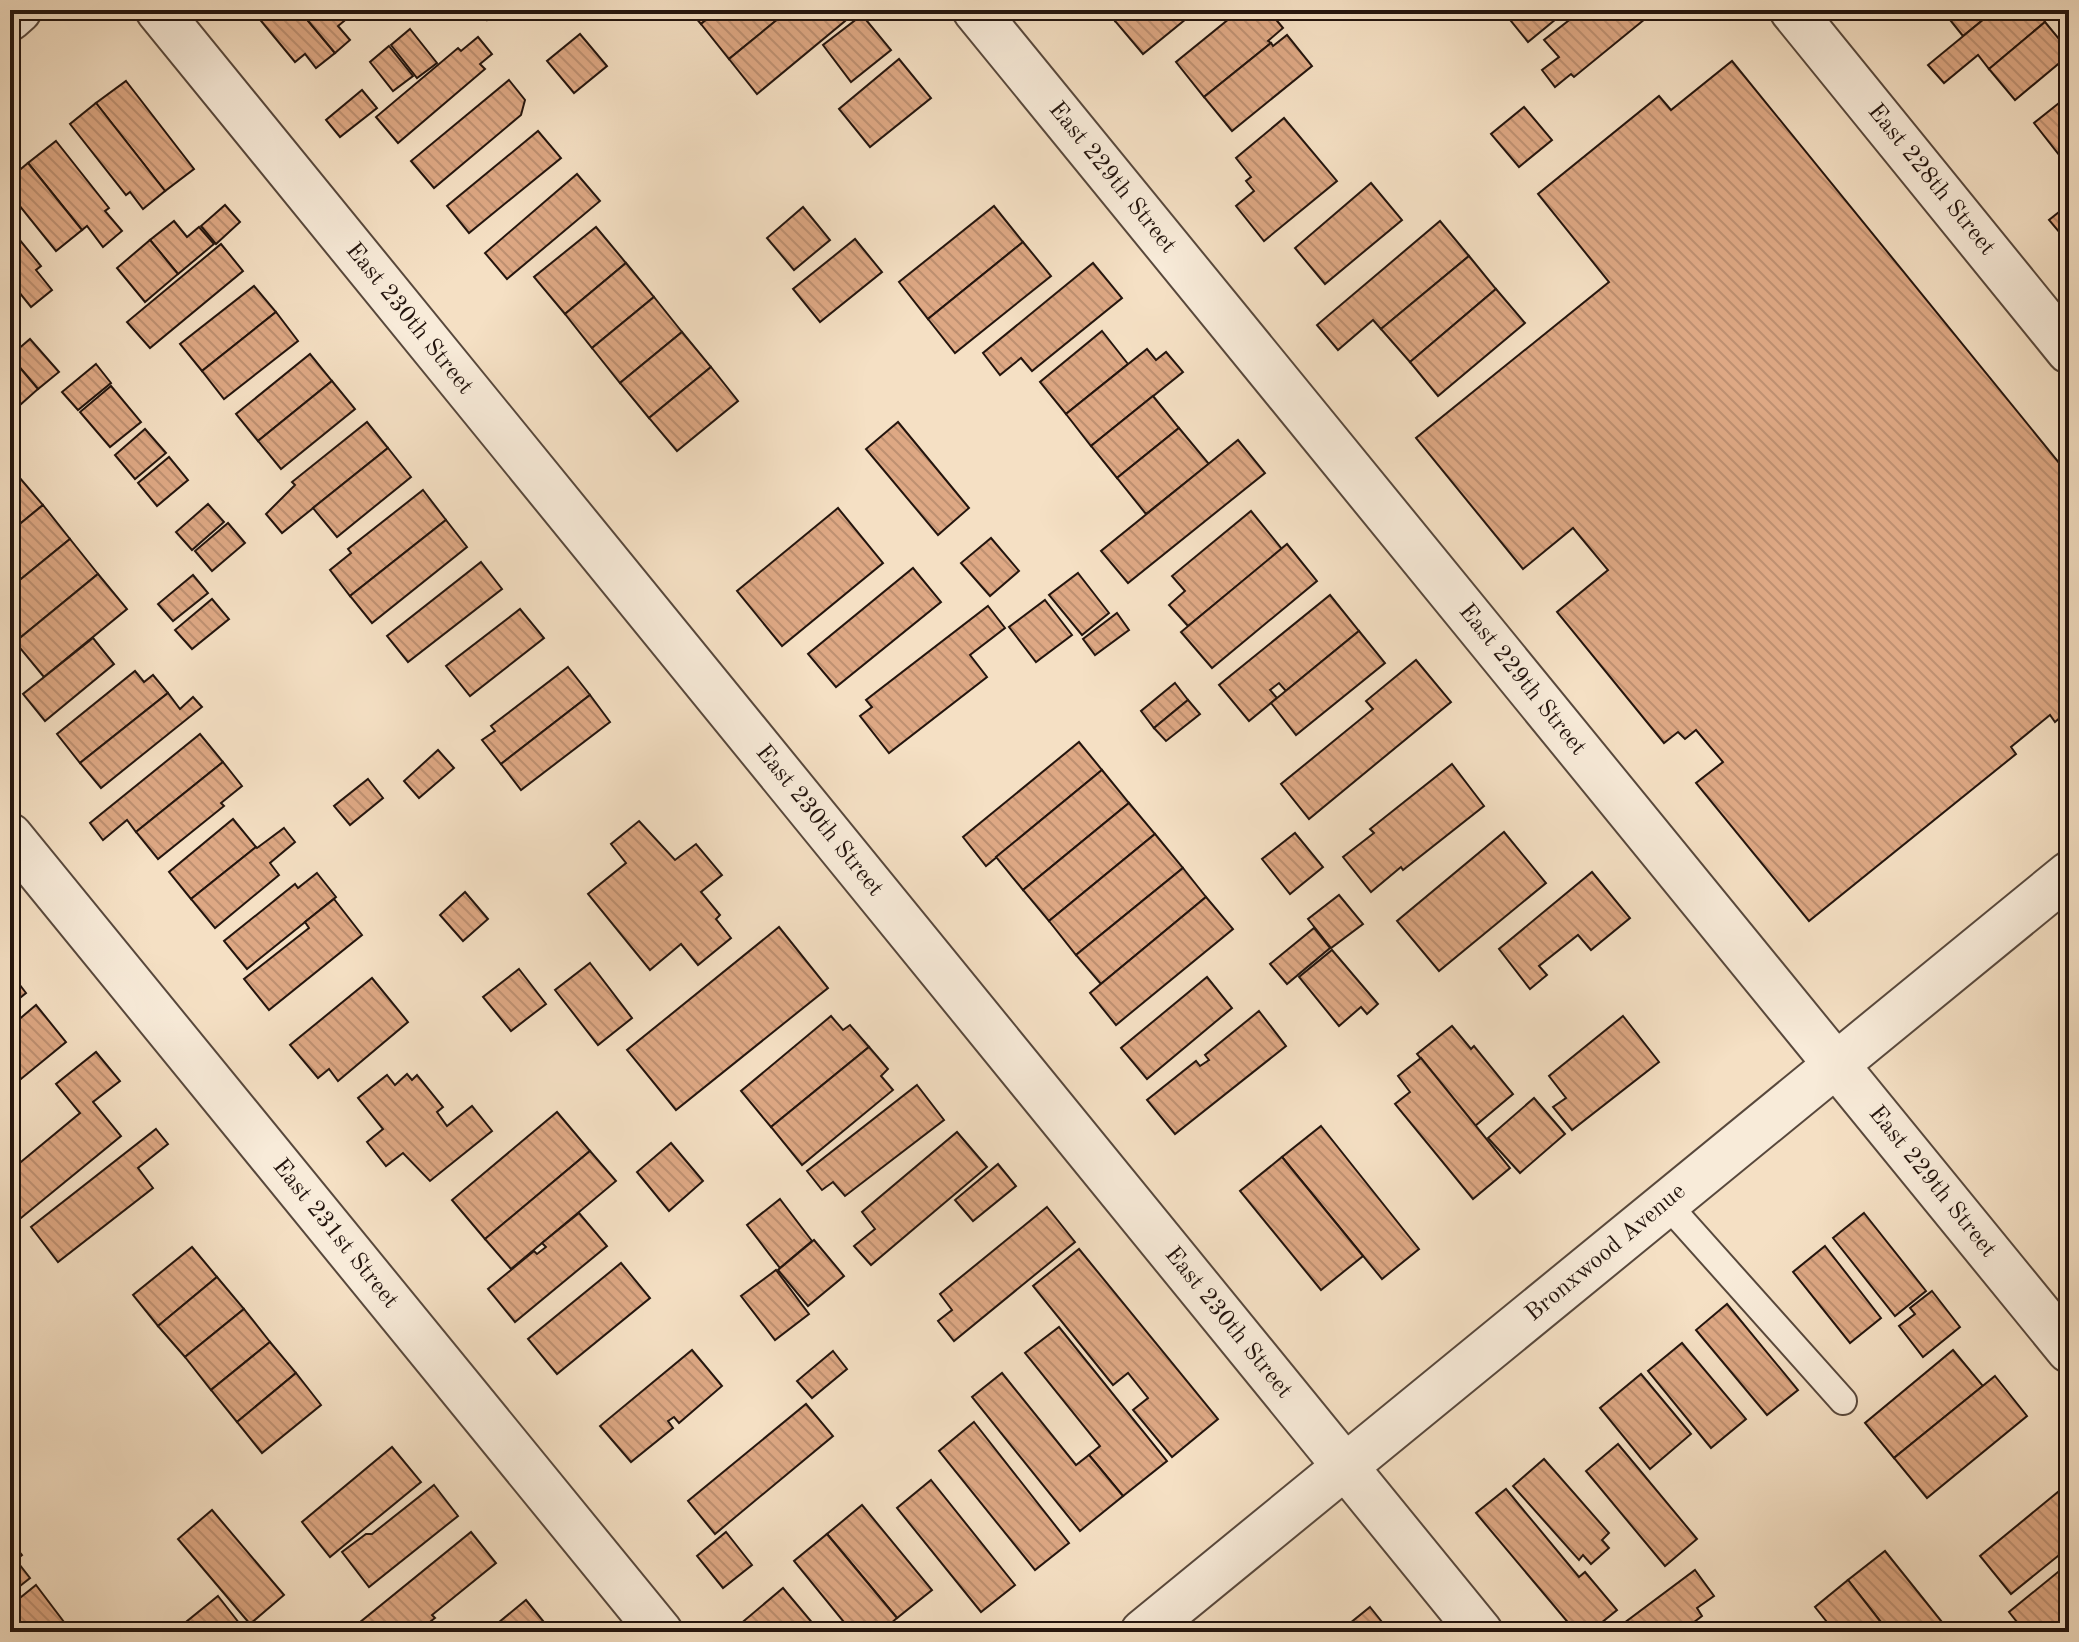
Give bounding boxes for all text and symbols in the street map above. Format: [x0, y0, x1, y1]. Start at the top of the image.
street label: East 229th Street [1044, 98, 1180, 258]
street label: East 228th Street [1863, 100, 1999, 260]
street label: East 230th Street [341, 239, 477, 399]
street label: East 229th Street [1454, 600, 1590, 760]
street label: East 230th Street [751, 741, 887, 901]
street label: East 229th Street [1864, 1102, 2000, 1262]
street label: East 231st Street [268, 1155, 402, 1313]
street label: Bronxwood Avenue [1521, 1179, 1691, 1327]
street label: East 230th Street [1160, 1243, 1296, 1403]

